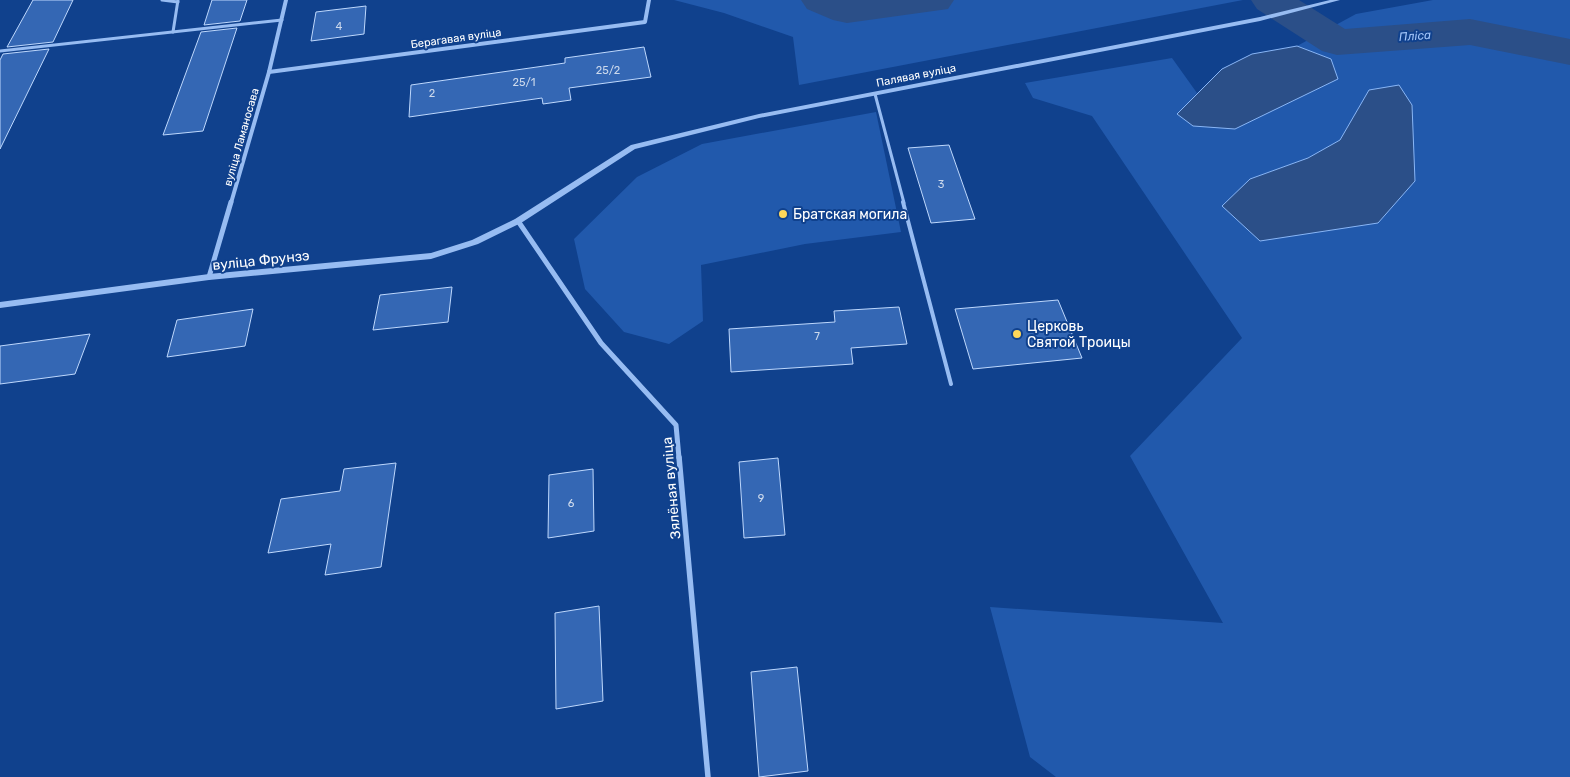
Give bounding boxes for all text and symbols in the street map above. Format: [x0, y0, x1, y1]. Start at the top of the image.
house number: 4 [336, 20, 343, 33]
street label: Берагавая вуліца [410, 26, 502, 51]
water label: Пліса [1398, 28, 1432, 44]
street label: Палявая вуліца [875, 61, 957, 90]
house number: 25/2 [596, 64, 620, 77]
house number: 25/1 [513, 76, 535, 89]
street label: вуліца Ламаносава [221, 87, 262, 188]
house number: 2 [429, 87, 435, 100]
house number: 3 [938, 178, 945, 191]
place label: Братская могила [793, 206, 907, 223]
marker: Братская могила [777, 208, 789, 220]
street label: вуліца Фрунзэ [212, 247, 311, 274]
place label: Церковь Святой Троицы [1027, 318, 1131, 351]
marker: Церковь Святой Троицы [1011, 328, 1023, 340]
house number: 7 [814, 330, 820, 343]
street label: Зялёная вуліца [659, 436, 684, 540]
house number: 9 [758, 492, 764, 505]
house number: 6 [568, 497, 575, 510]

